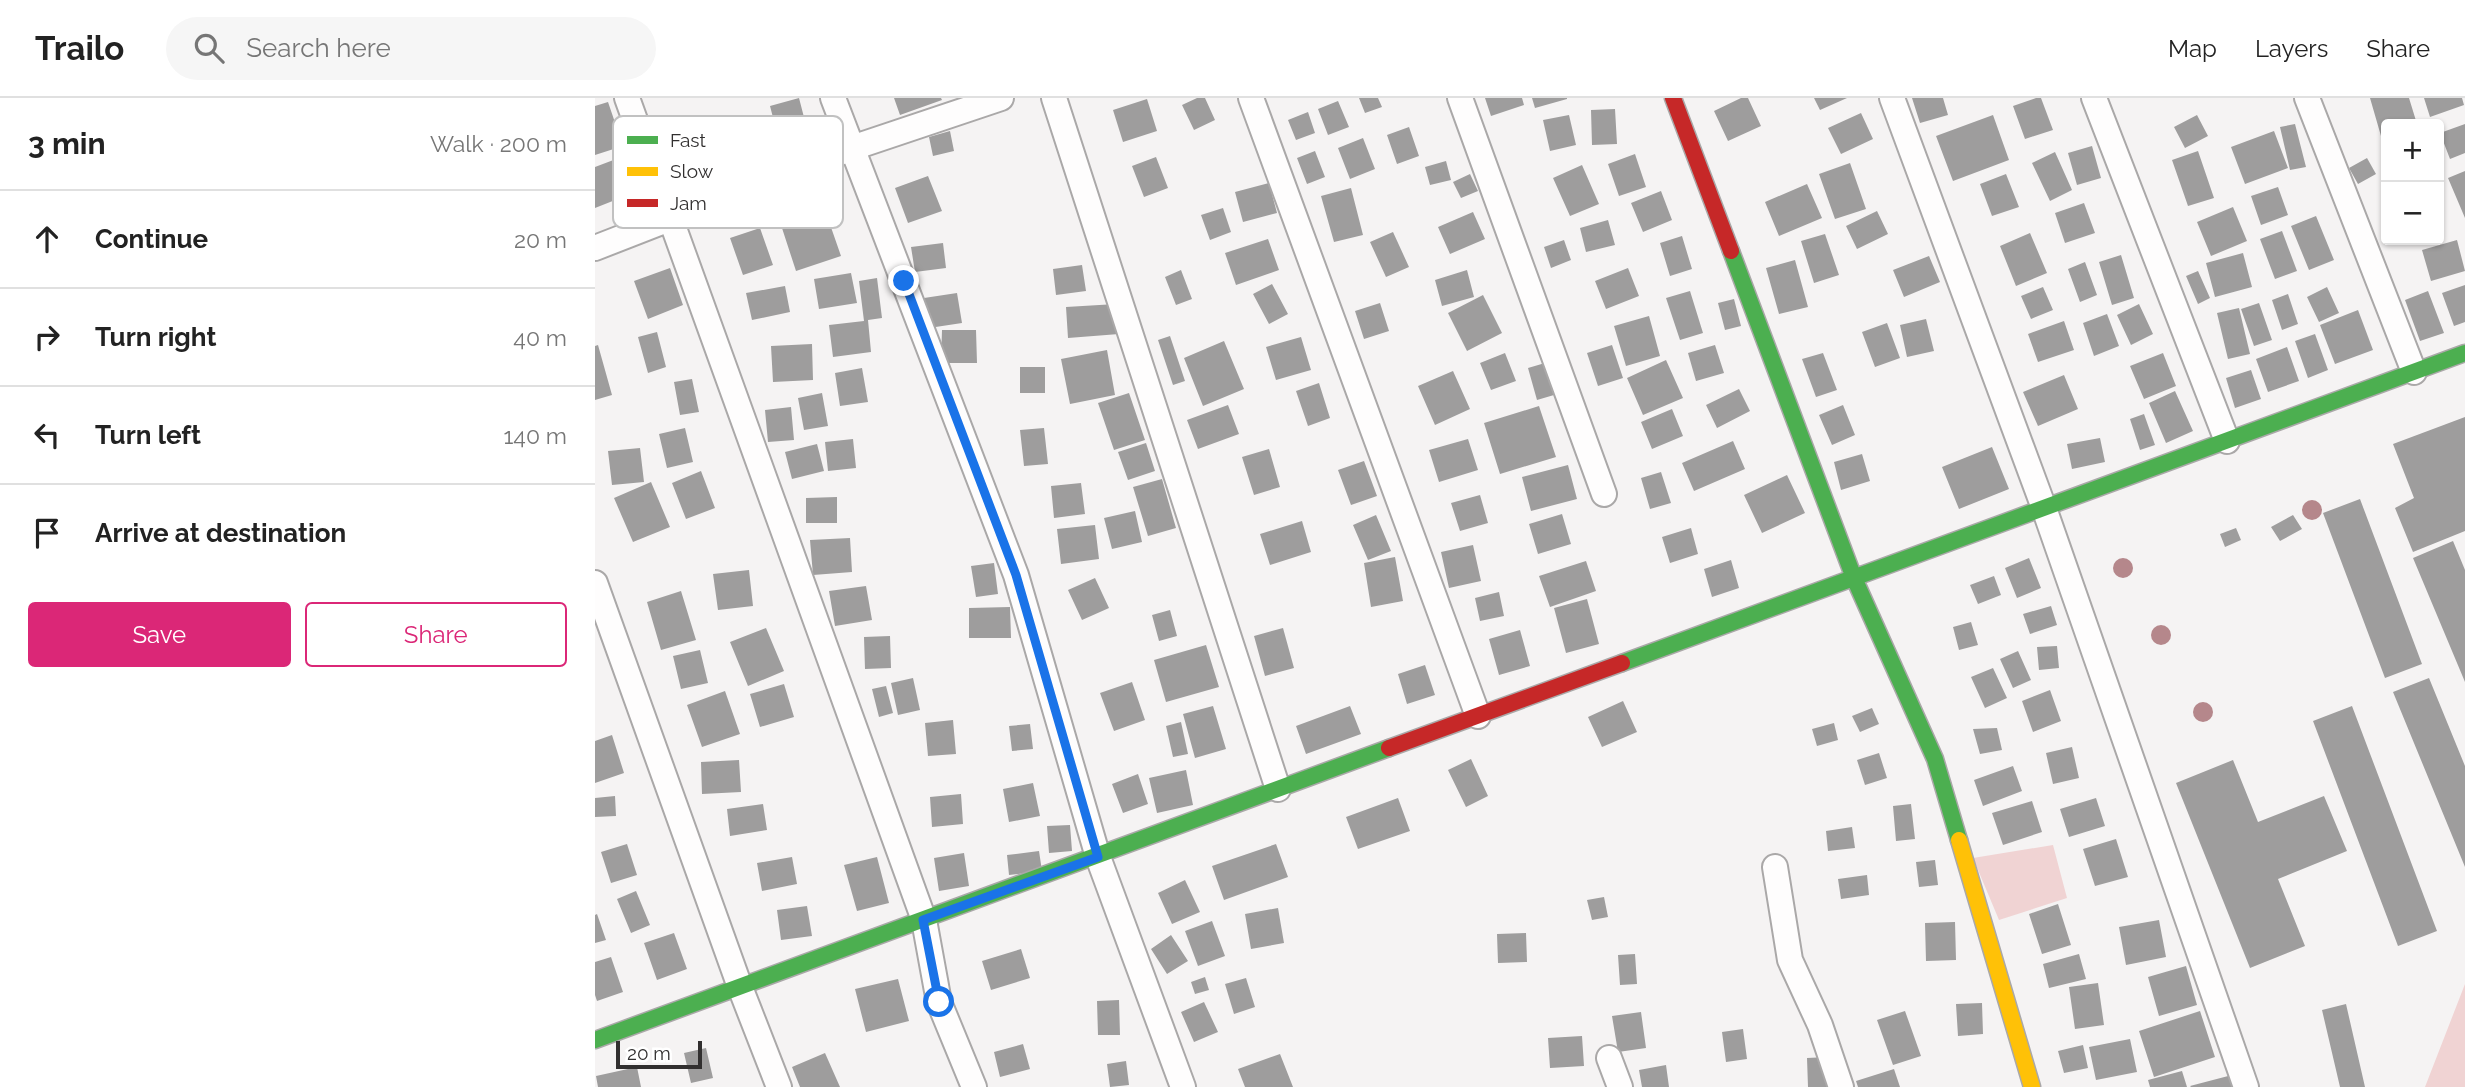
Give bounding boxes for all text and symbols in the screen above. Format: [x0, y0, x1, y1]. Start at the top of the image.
search box [166, 17, 656, 80]
text: Trailo [35, 29, 124, 68]
icon: search [190, 29, 228, 67]
text: Search here [246, 33, 391, 63]
text: Map [2168, 34, 2217, 63]
text: Layers [2255, 34, 2328, 63]
text: Share [2366, 34, 2430, 63]
legend [613, 116, 843, 228]
map controls [2381, 119, 2444, 245]
button: + [2381, 119, 2444, 182]
text: 3 min [28, 126, 106, 161]
text: Fast [670, 129, 706, 151]
text: Walk · 200 m [430, 130, 567, 157]
text: Slow [670, 160, 714, 182]
button: − [2381, 182, 2444, 245]
text: Jam [670, 192, 707, 214]
icon: ahead [28, 220, 66, 258]
text: Continue [95, 224, 208, 254]
text: 20 m [514, 226, 567, 253]
route end [888, 265, 919, 296]
icon: right [28, 318, 66, 356]
text: Turn right [95, 322, 216, 352]
text: 40 m [513, 324, 567, 351]
icon: left [28, 416, 66, 454]
text: Turn left [95, 420, 201, 450]
text: 140 m [504, 422, 567, 449]
icon: arrive [28, 514, 66, 552]
text: Arrive at destination [95, 518, 346, 548]
button: Save [28, 602, 291, 667]
button: Share [305, 602, 567, 667]
route start [923, 986, 954, 1017]
scale bar [616, 1038, 702, 1070]
text: 20 m [627, 1042, 671, 1064]

